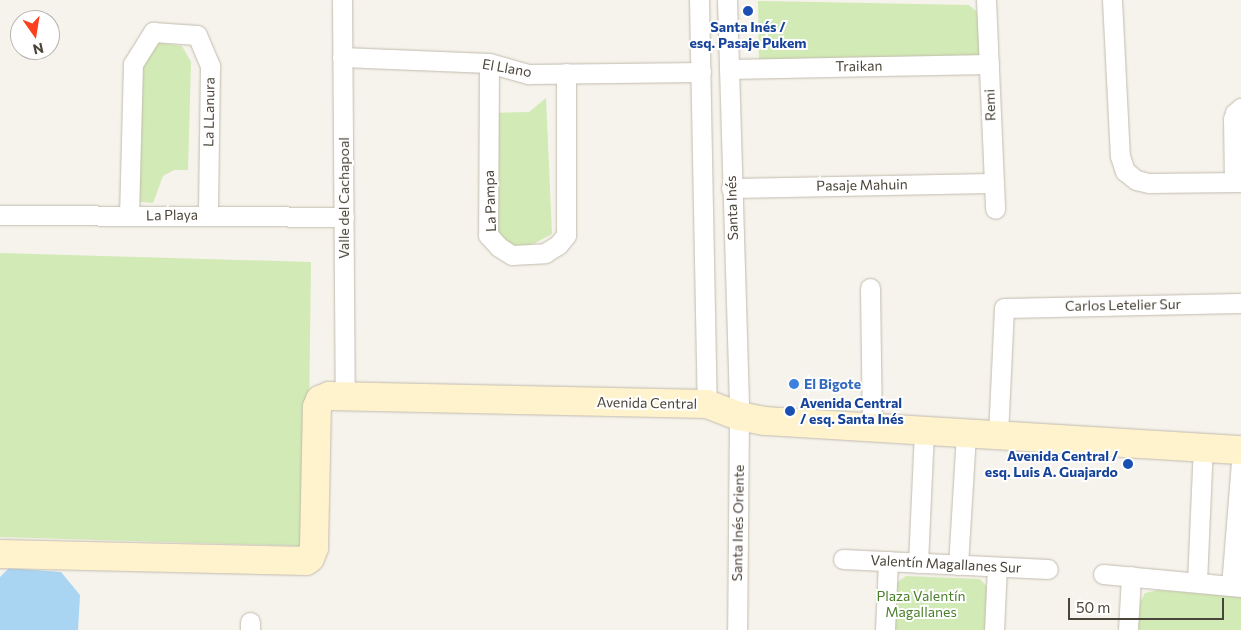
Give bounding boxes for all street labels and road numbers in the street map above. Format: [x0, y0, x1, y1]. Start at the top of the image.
street label: El Llano [481, 55, 533, 81]
street label: Traikan [835, 57, 883, 75]
street label: La LLanura [200, 77, 218, 147]
street label: Remi [981, 89, 999, 121]
street label: Valle del Cachapoal [336, 137, 352, 259]
street label: La Pampa [481, 170, 499, 232]
street label: Santa Inés [722, 175, 742, 241]
street label: Pasaje Mahuin [816, 176, 908, 194]
street label: La Playa [146, 206, 198, 224]
street label: Carlos Letelier Sur [1065, 296, 1181, 314]
street label: Avenida Central [597, 394, 697, 412]
street label: Santa Inés Oriente [729, 464, 747, 582]
street label: Valentín Magallanes Sur [870, 552, 1022, 576]

